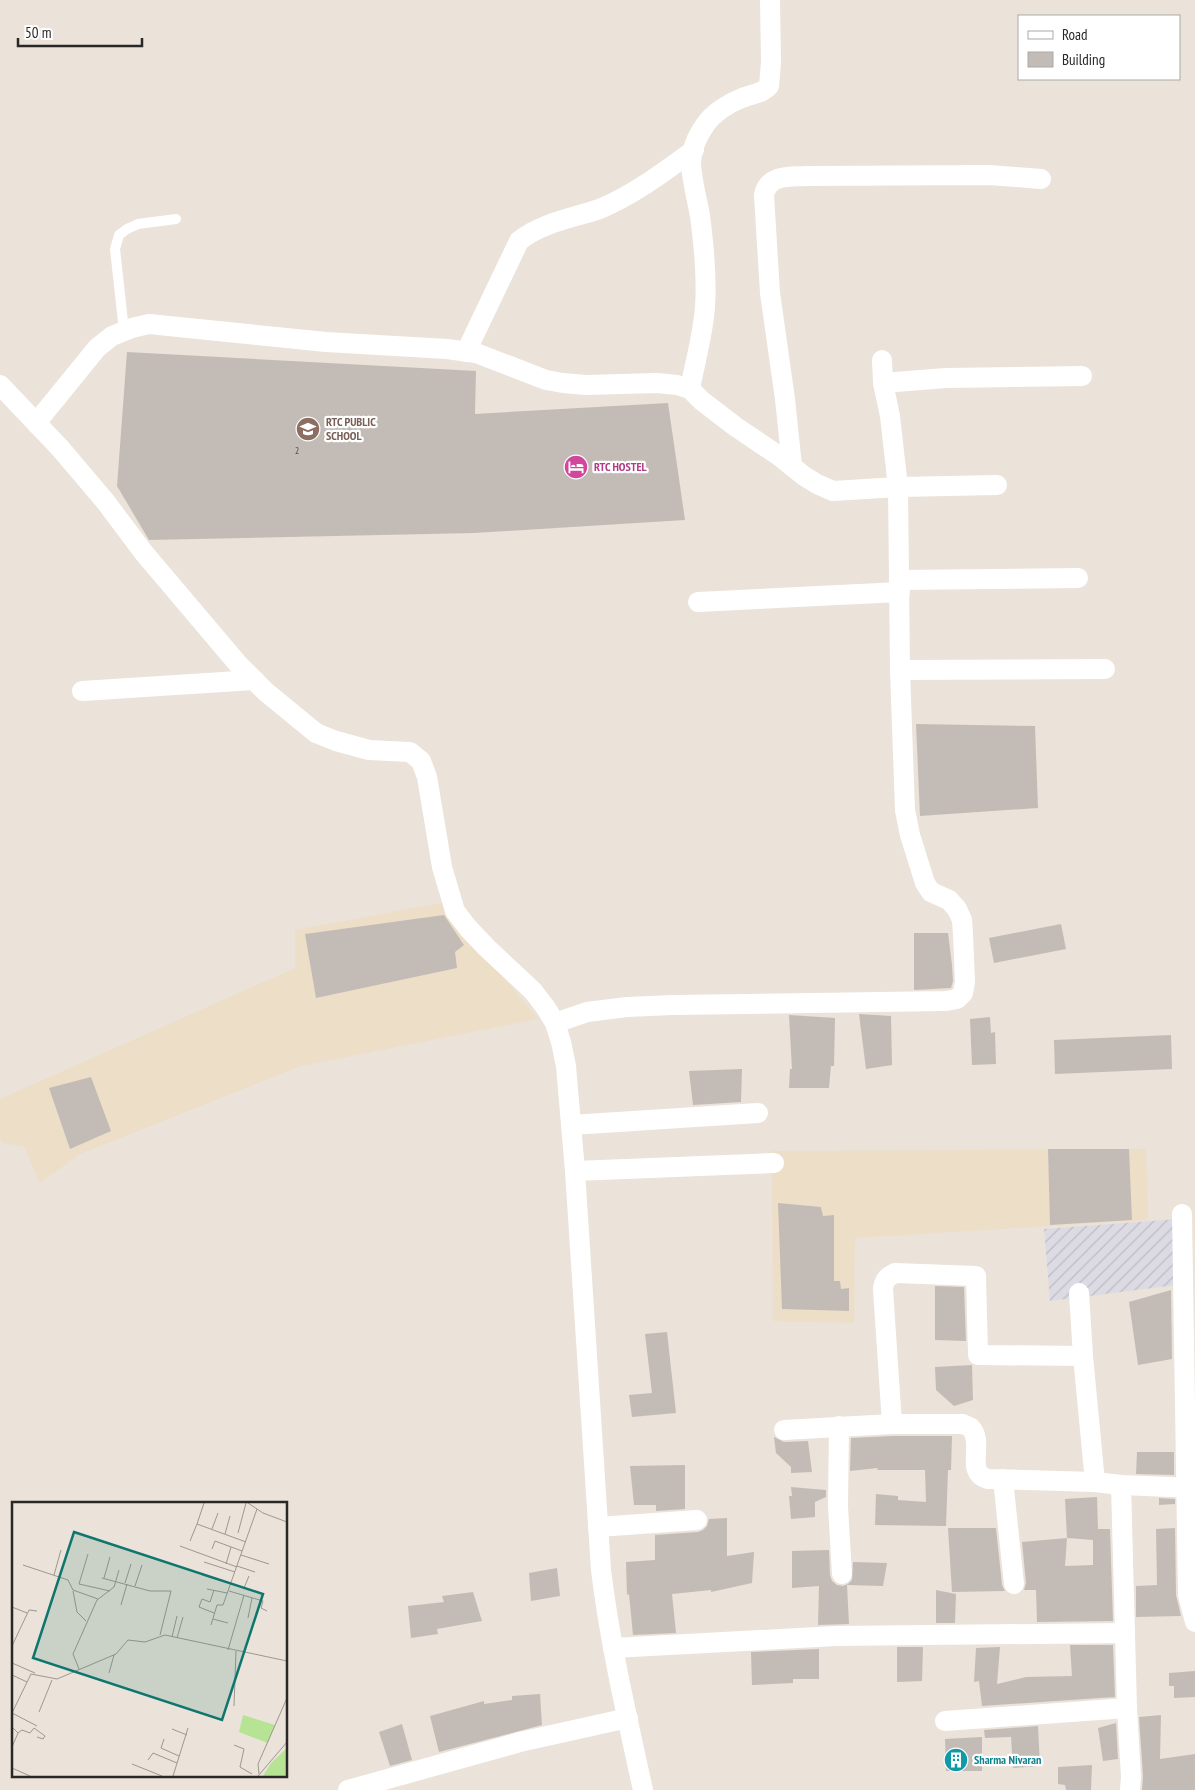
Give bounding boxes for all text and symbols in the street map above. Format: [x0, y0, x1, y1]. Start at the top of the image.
scale bar [18, 15, 141, 47]
legend [1018, 15, 1180, 80]
text: 50 m [25, 23, 51, 42]
text: Road [1062, 25, 1088, 44]
text: Building [1062, 50, 1105, 69]
place label: RTC PUBLIC SCHOOL [326, 414, 376, 443]
school or university icon: RTC PUBLIC SCHOOL [295, 416, 321, 442]
house number: 2 [295, 444, 299, 457]
hotel icon: RTC HOSTEL [563, 454, 589, 480]
place label: RTC HOSTEL [594, 459, 647, 474]
inset map [12, 1502, 288, 1778]
building icon: Sharma Nivaran [943, 1747, 969, 1773]
place label: Sharma Nivaran [974, 1752, 1041, 1767]

